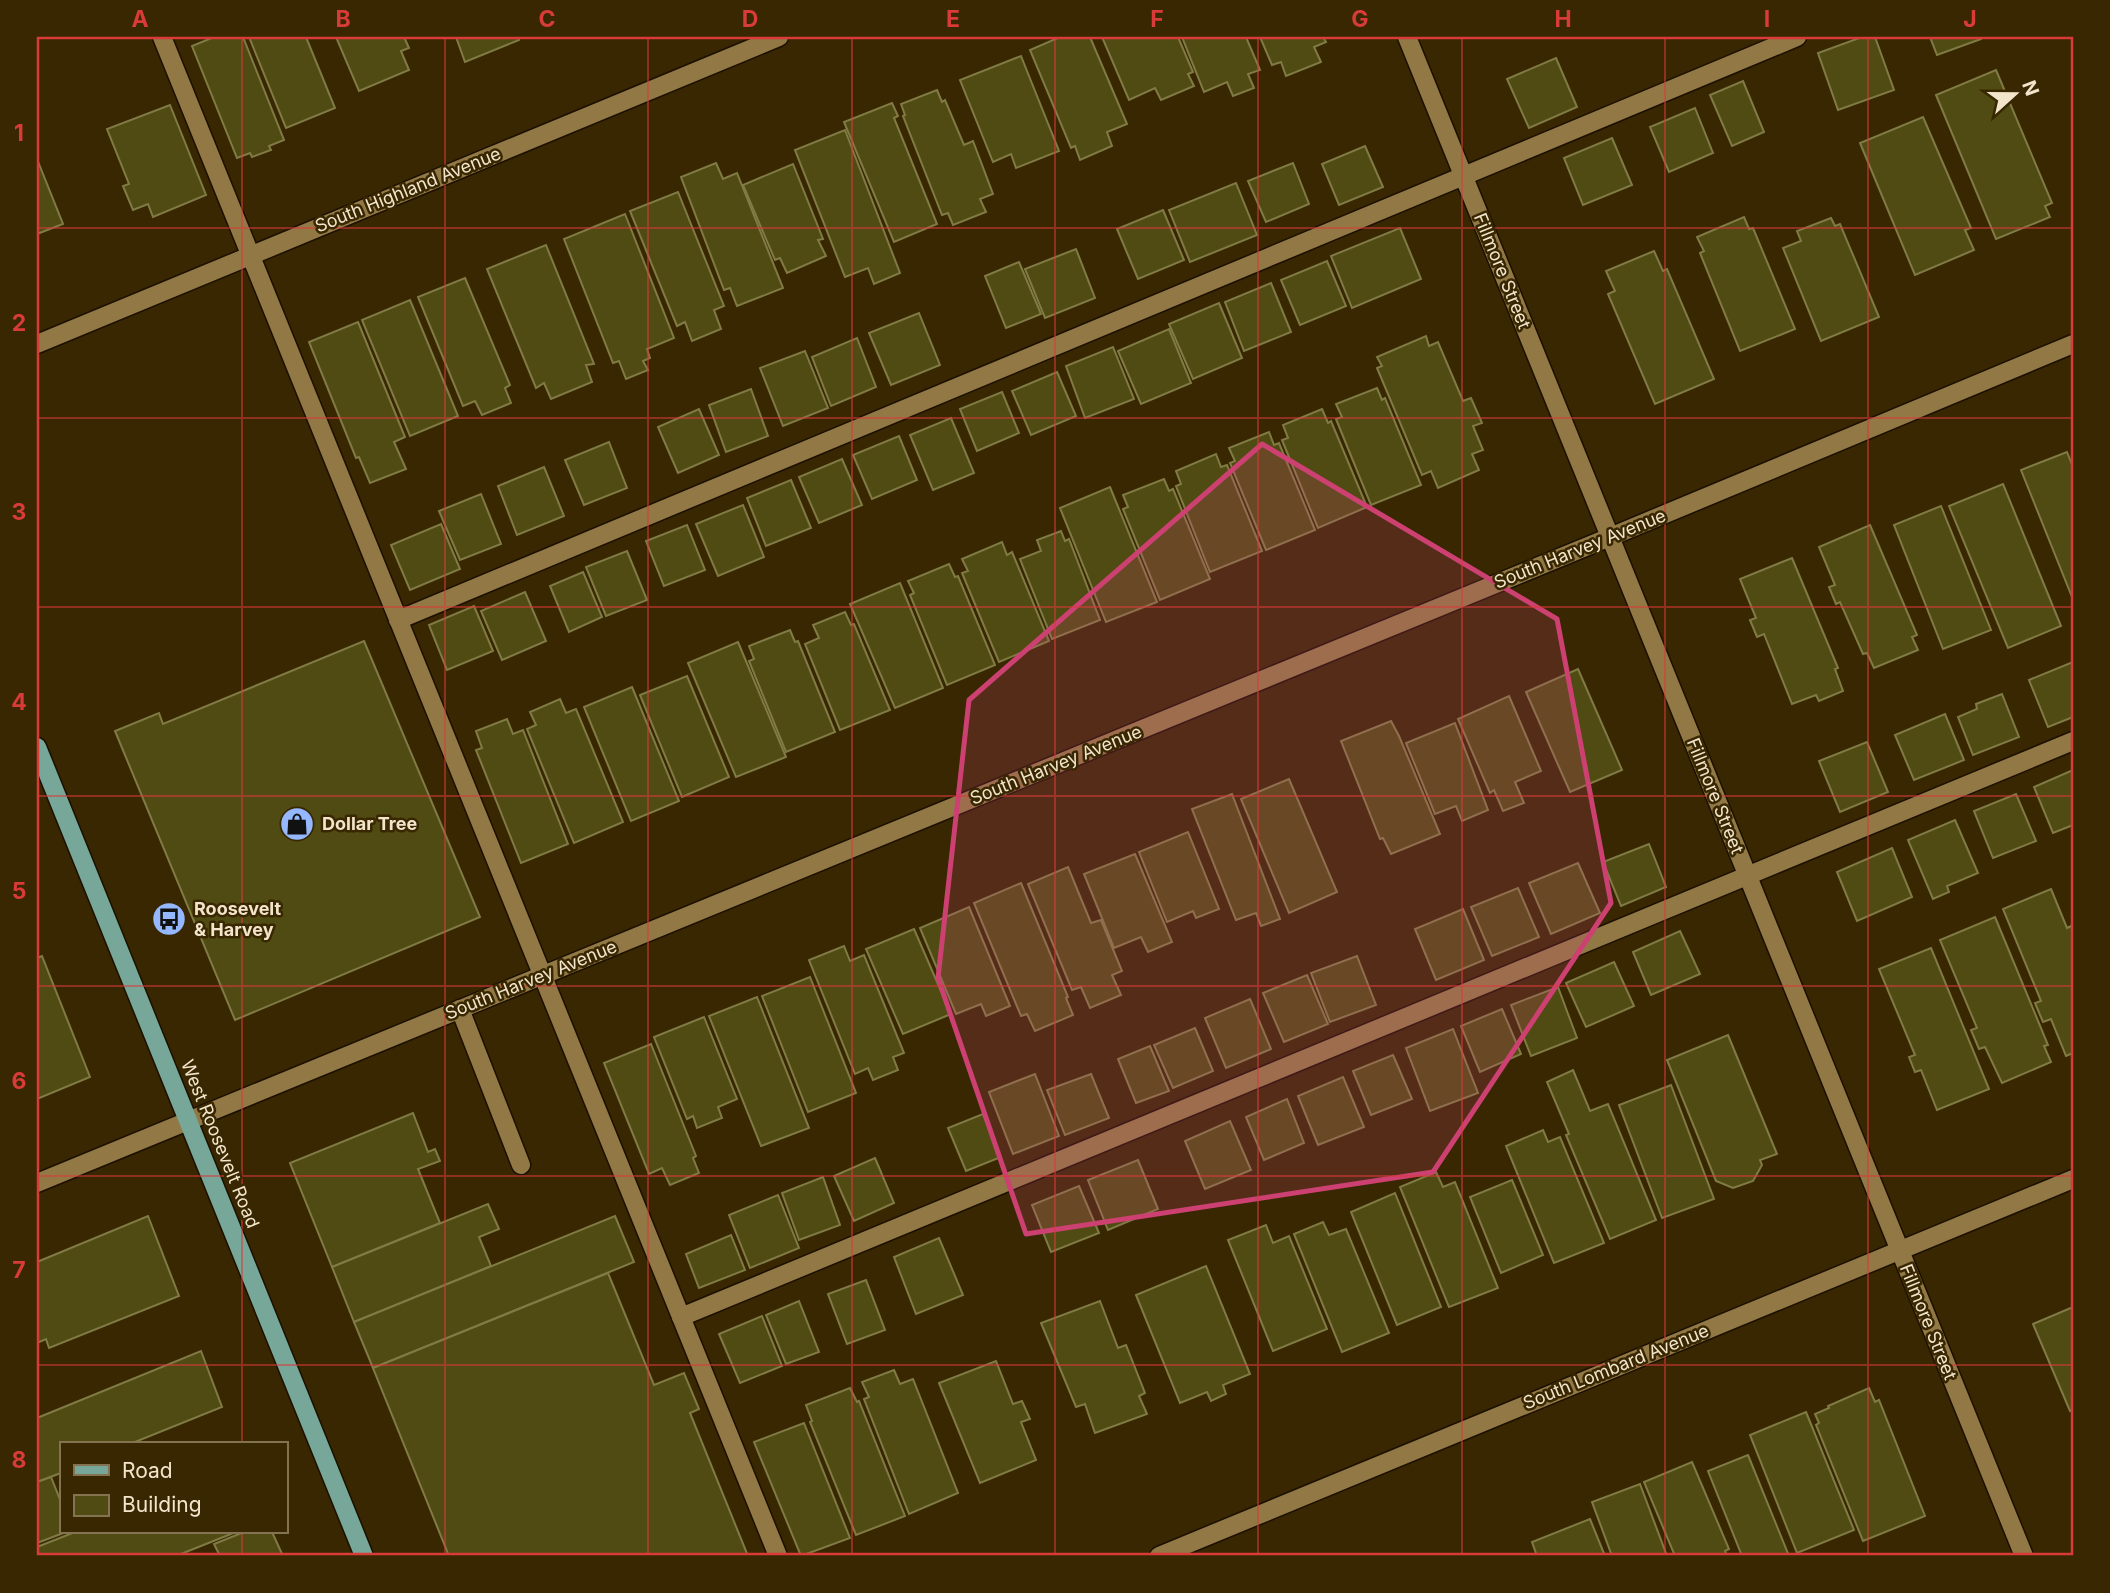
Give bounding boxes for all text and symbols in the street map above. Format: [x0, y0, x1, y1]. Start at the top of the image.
text: A [131, 5, 149, 33]
text: B [335, 5, 351, 33]
text: C [538, 5, 556, 33]
text: D [742, 5, 758, 33]
text: E [946, 5, 960, 33]
text: F [1150, 5, 1164, 33]
text: G [1351, 5, 1369, 33]
text: H [1554, 5, 1572, 33]
text: I [1764, 5, 1770, 33]
text: J [1963, 5, 1977, 33]
north arrow [1980, 60, 2050, 130]
text: N [2017, 77, 2044, 99]
text: 1 [14, 119, 24, 147]
street label: South Highland Avenue [312, 143, 504, 236]
street label: Fillmore Street [1470, 210, 1535, 332]
text: 2 [12, 309, 26, 337]
text: 3 [12, 498, 26, 526]
street label: South Harvey Avenue [1491, 504, 1669, 593]
text: 4 [11, 688, 27, 716]
street label: South Harvey Avenue [967, 720, 1145, 809]
street label: Fillmore Street [1683, 735, 1748, 857]
shop icon: Dollar Tree [278, 805, 316, 843]
place label: Dollar Tree [322, 813, 417, 834]
text: 5 [12, 877, 26, 905]
place label: Roosevelt & Harvey [194, 898, 281, 940]
bus stop icon: Roosevelt & Harvey [150, 900, 188, 938]
street label: South Harvey Avenue [442, 935, 620, 1024]
street label: West Roosevelt Road [177, 1057, 264, 1231]
text: 6 [12, 1067, 26, 1095]
text: 7 [12, 1256, 26, 1284]
street label: Fillmore Street [1896, 1261, 1961, 1383]
street label: South Lombard Avenue [1520, 1320, 1712, 1413]
legend [60, 1442, 287, 1534]
text: 8 [12, 1446, 26, 1474]
text: Road [122, 1458, 173, 1483]
text: Building [122, 1492, 202, 1517]

